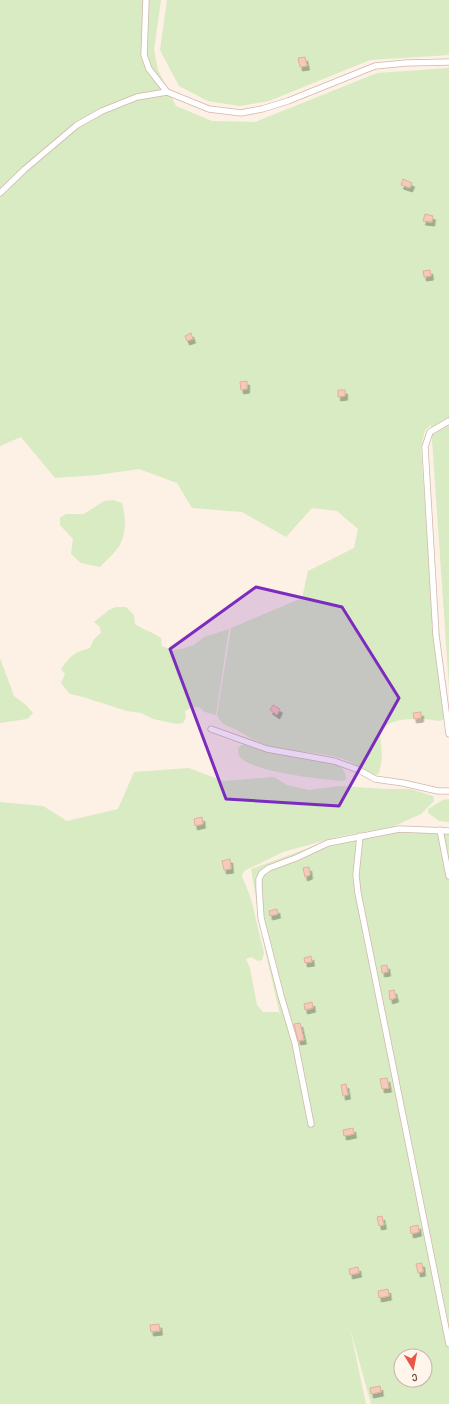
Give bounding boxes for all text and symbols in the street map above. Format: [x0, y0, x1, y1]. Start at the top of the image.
north arrow [393, 1348, 433, 1388]
text: С [410, 1370, 419, 1384]

